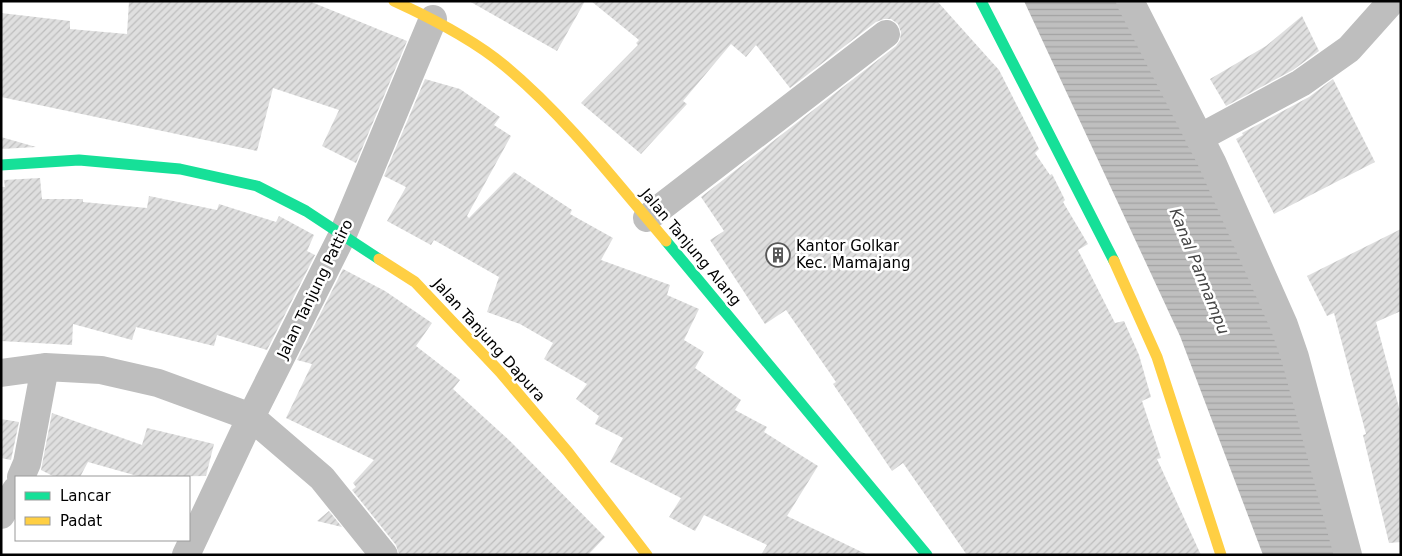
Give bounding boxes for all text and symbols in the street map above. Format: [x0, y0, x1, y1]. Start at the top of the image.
street label: Jalan Tanjung Alang [636, 184, 745, 309]
water label: Kanal Pannampu [1166, 205, 1234, 337]
street label: Jalan Tanjung Pattiro [273, 216, 357, 362]
place label: Kantor Golkar Kec. Mamajang [796, 237, 910, 272]
building icon: Kantor Golkar Kec. Mamajang [765, 242, 791, 268]
street label: Jalan Tanjung Dapura [428, 274, 549, 405]
legend [15, 476, 190, 541]
text: Lancar [60, 487, 111, 505]
text: Padat [60, 512, 102, 530]

